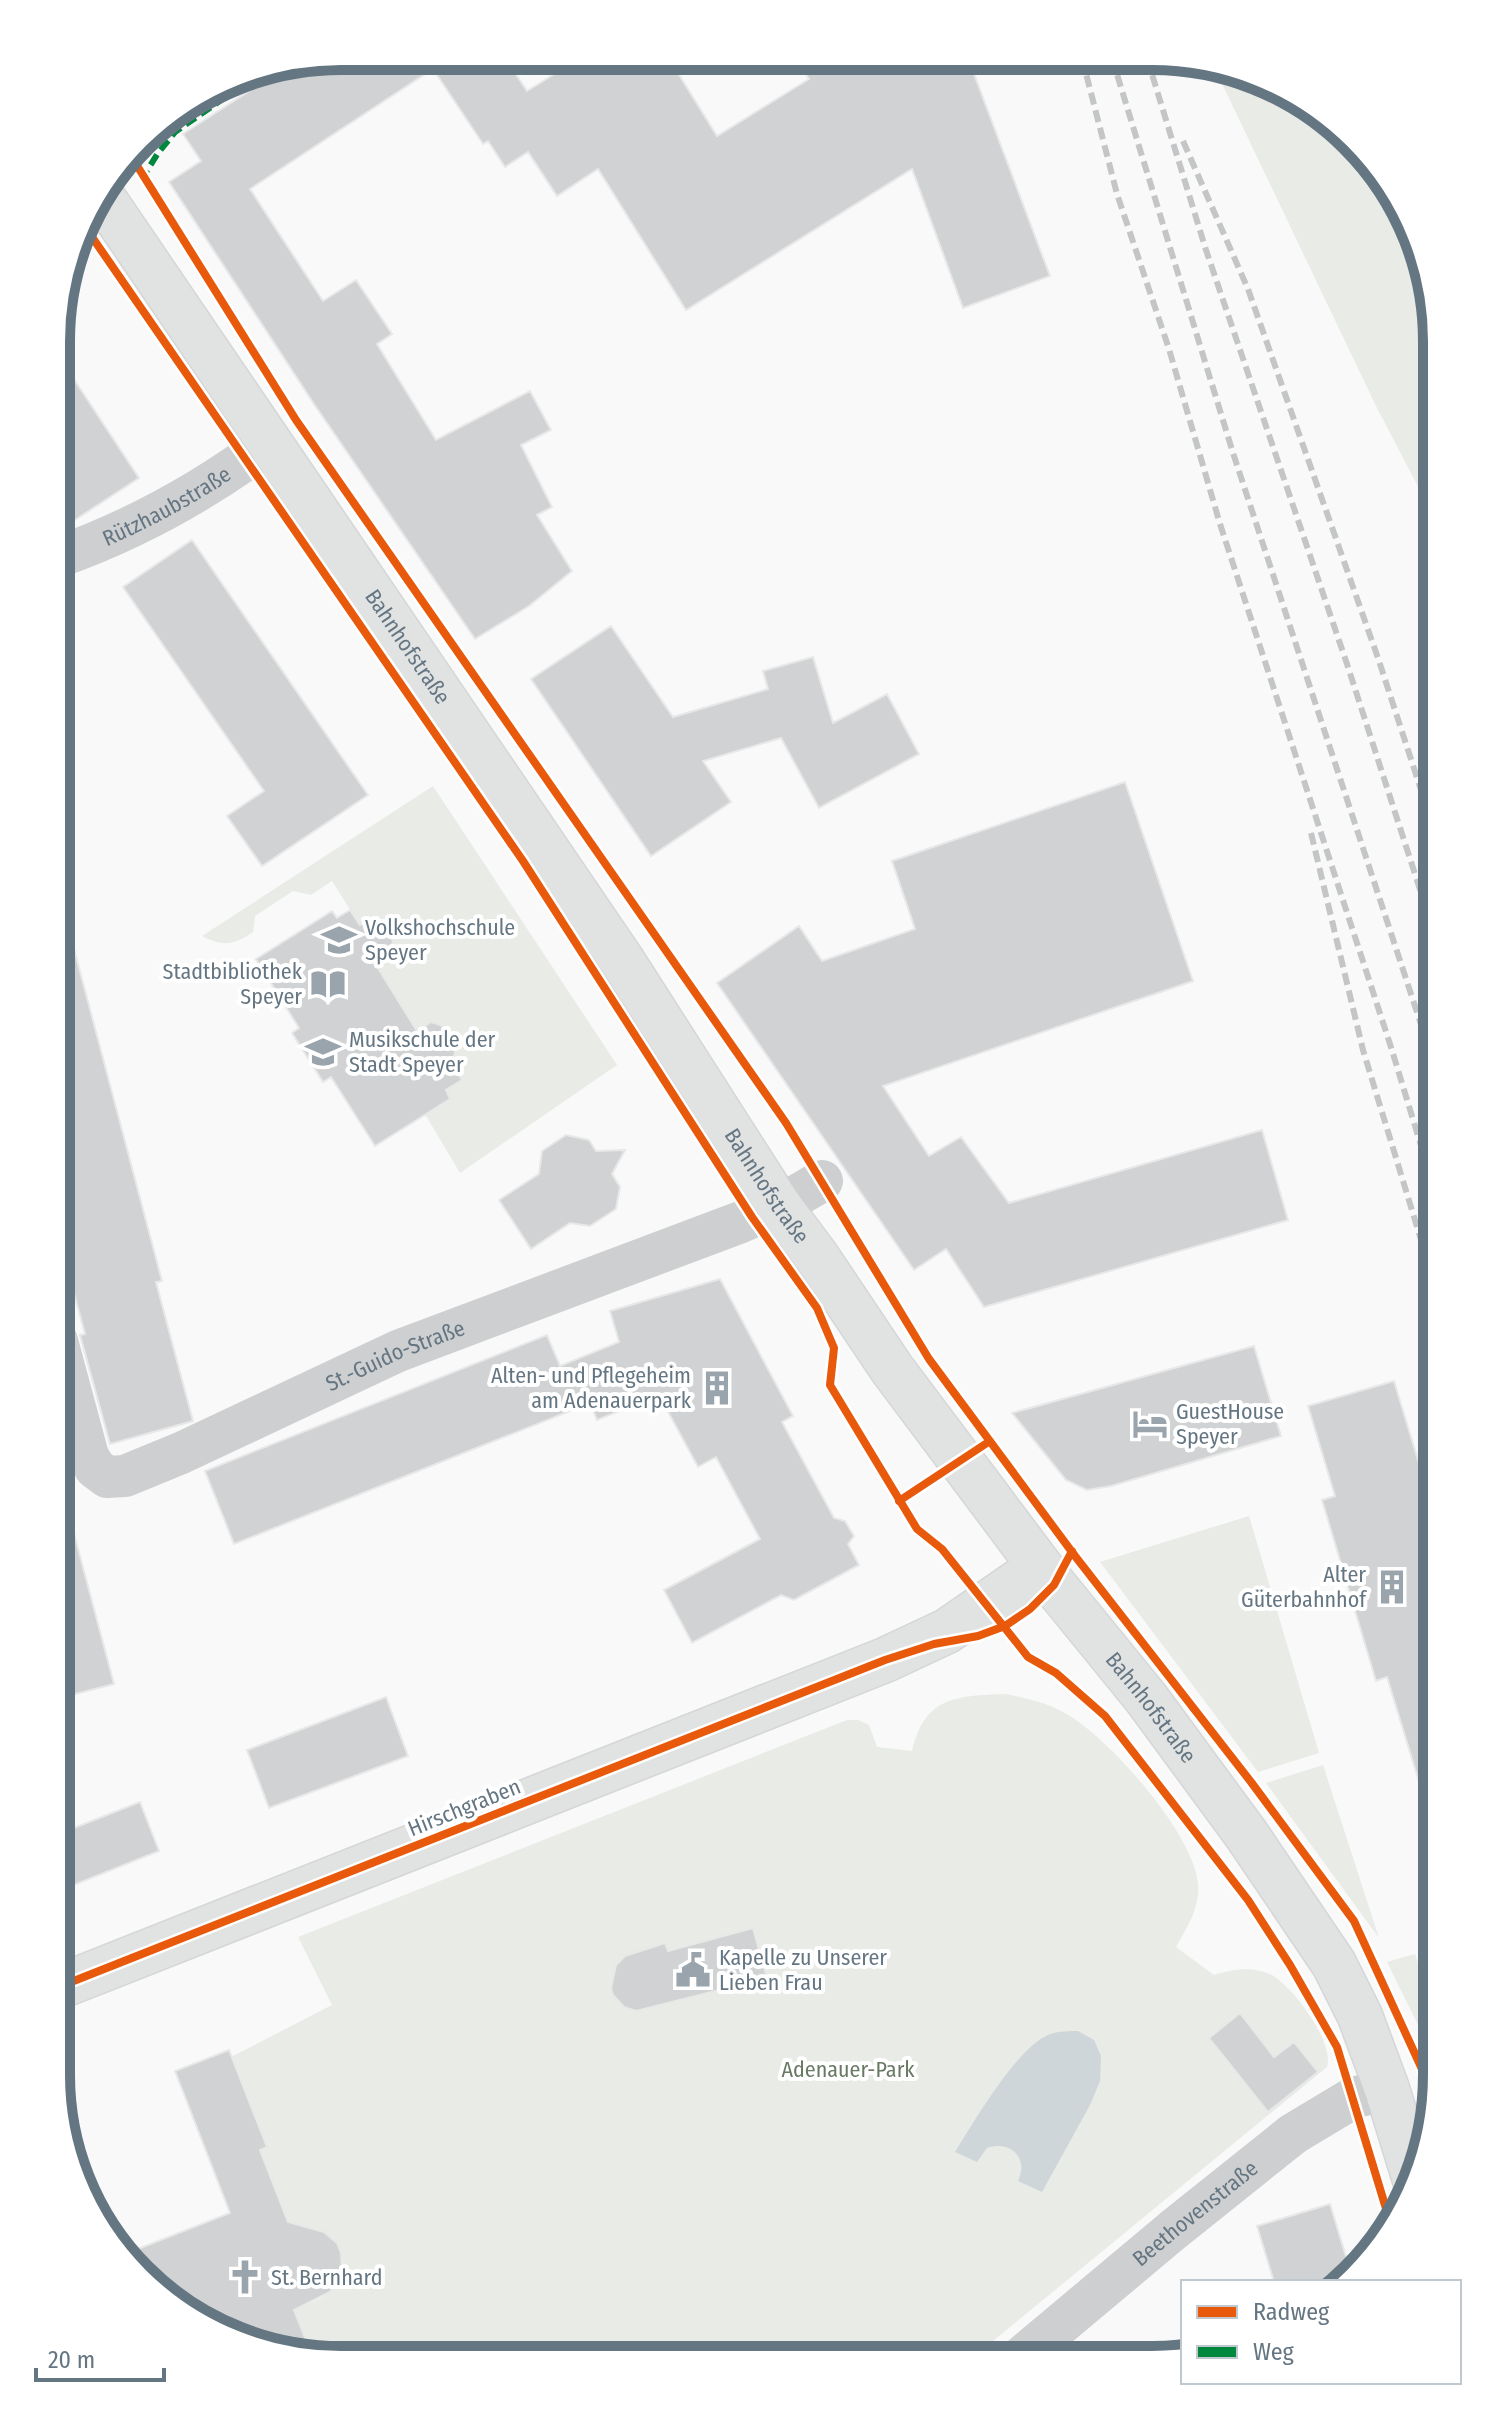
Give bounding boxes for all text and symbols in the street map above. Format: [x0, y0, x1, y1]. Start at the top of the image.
street label: Rützhaubstraße [98, 461, 236, 552]
street label: Bahnhofstraße [359, 584, 456, 709]
place label: Volkshochschule Speyer [365, 914, 515, 966]
school or university icon: Volkshochschule Speyer [320, 921, 358, 959]
place label: Stadtbibliothek Speyer [162, 958, 303, 1010]
library icon: Stadtbibliothek Speyer [309, 965, 347, 1003]
place label: Musikschule der Stadt Speyer [349, 1026, 496, 1078]
school or university icon: Musikschule der Stadt Speyer [304, 1033, 342, 1071]
street label: Bahnhofstraße [719, 1123, 815, 1249]
street label: St.-Guido-Straße [321, 1314, 468, 1397]
place label: Alten- und Pflegeheim am Adenauerpark [491, 1362, 692, 1414]
building icon: Alten- und Pflegeheim am Adenauerpark [698, 1369, 736, 1407]
place label: GuestHouse Speyer [1176, 1398, 1284, 1450]
hotel icon: GuestHouse Speyer [1131, 1405, 1169, 1443]
place label: Alter Güterbahnhof [1241, 1561, 1367, 1613]
building icon: Alter Güterbahnhof [1373, 1568, 1411, 1606]
street label: Bahnhofstraße [1100, 1646, 1202, 1768]
street label: Hirschgraben [404, 1773, 524, 1842]
place label: Kapelle zu Unserer Lieben Frau [719, 1944, 887, 1996]
public building icon: Kapelle zu Unserer Lieben Frau [674, 1951, 712, 1989]
park label: Adenauer-Park [781, 2056, 915, 2083]
street label: Beethovenstraße [1127, 2155, 1263, 2272]
church icon: St. Bernhard [226, 2258, 264, 2296]
place label: St. Bernhard [271, 2264, 382, 2291]
legend [1181, 2280, 1461, 2384]
text: Radweg [1253, 2298, 1330, 2326]
scale bar [36, 2332, 164, 2382]
text: Weg [1253, 2338, 1295, 2366]
text: 20 m [48, 2346, 95, 2374]

